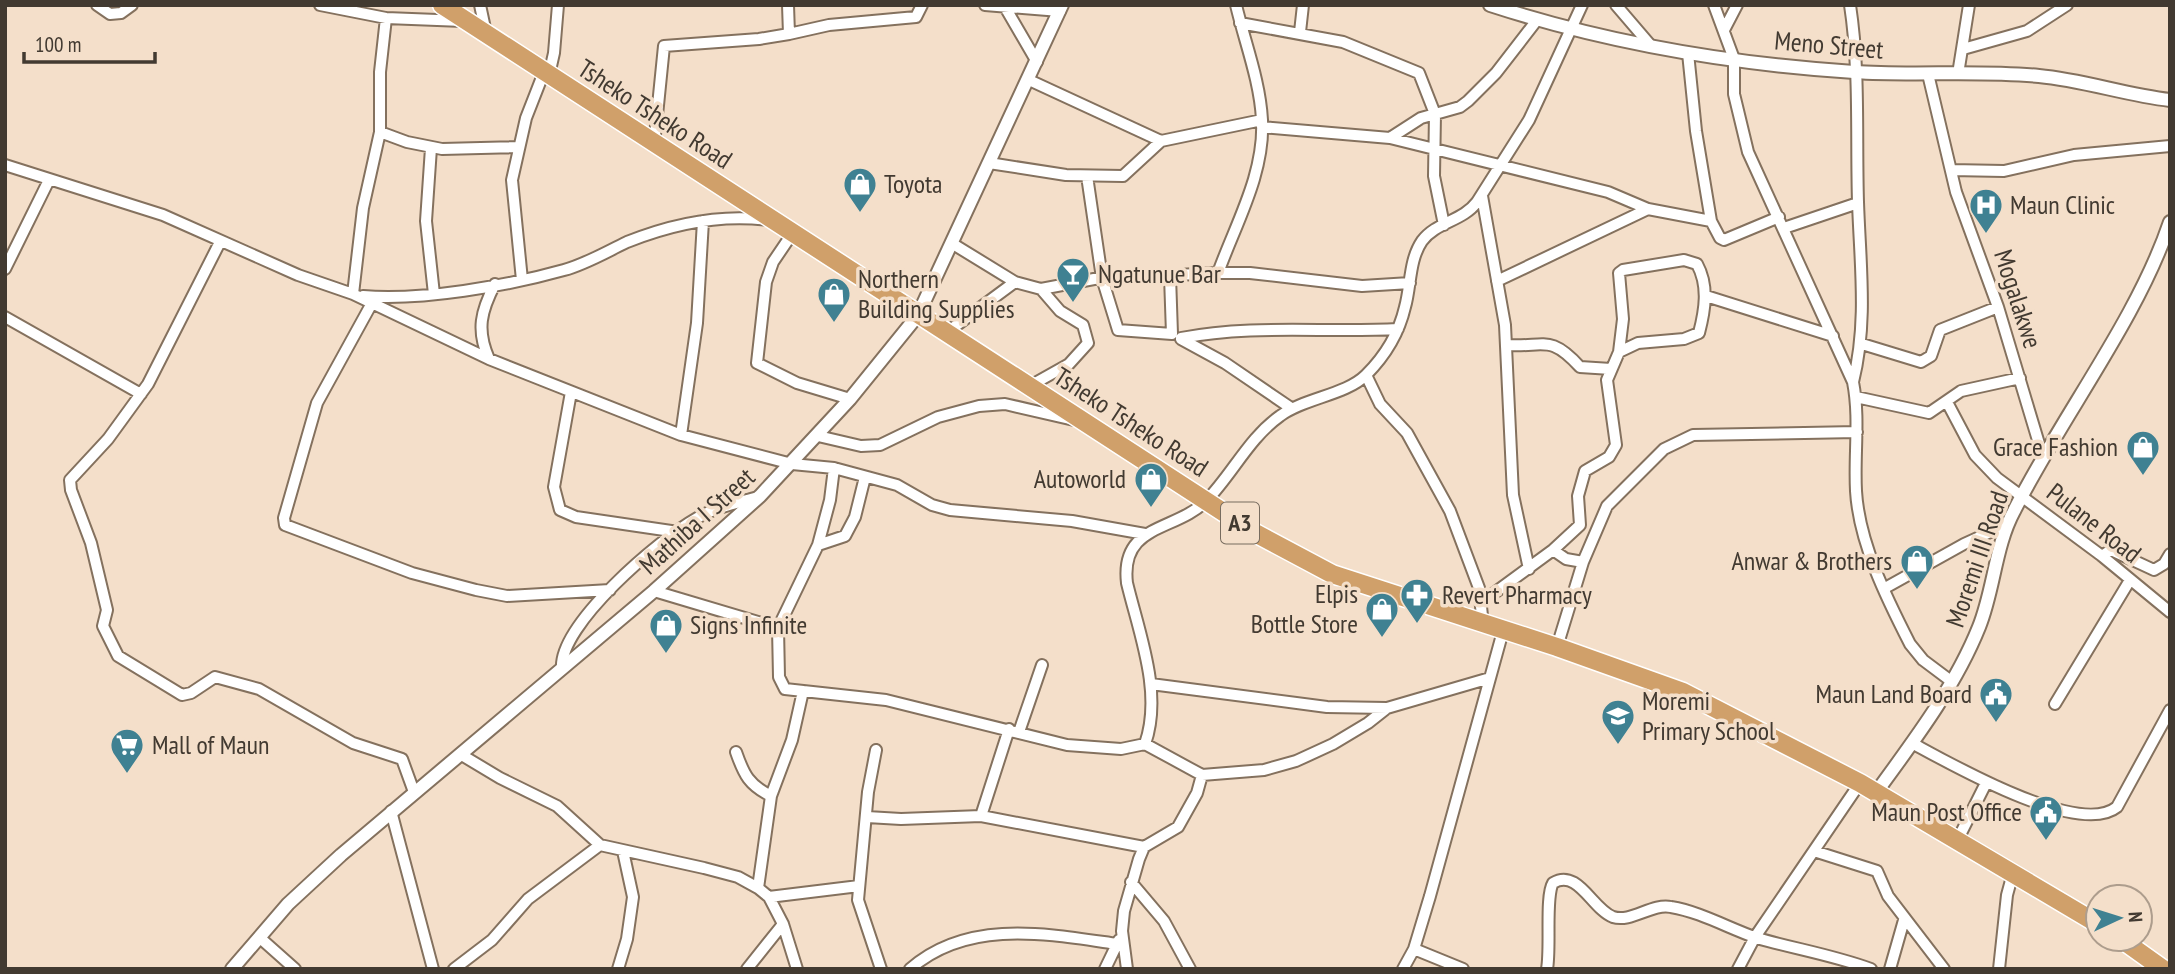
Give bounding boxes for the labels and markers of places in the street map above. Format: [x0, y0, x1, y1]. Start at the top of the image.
shop icon: Toyota [841, 165, 879, 214]
place label: Toyota [884, 167, 942, 200]
hospital icon: Maun Clinic [1967, 186, 2005, 235]
place label: Maun Clinic [2010, 188, 2115, 221]
bar icon: Ngatunue Bar [1054, 255, 1092, 304]
place label: Ngatunue Bar [1098, 257, 1221, 290]
place label: Northern Building Supplies [858, 262, 1015, 325]
shop icon: Northern Building Supplies [815, 275, 853, 324]
shop icon: Grace Fashion [2124, 428, 2162, 477]
place label: Grace Fashion [1993, 430, 2118, 463]
shop icon: Autoworld [1132, 460, 1170, 509]
place label: Autoworld [1034, 462, 1126, 495]
shop icon: Anwar & Brothers [1898, 542, 1936, 591]
place label: Anwar & Brothers [1732, 544, 1892, 577]
pharmacy icon: Revert Pharmacy [1398, 576, 1436, 625]
place label: Elpis Bottle Store [1251, 577, 1358, 640]
place label: Revert Pharmacy [1442, 578, 1592, 611]
shop icon: Elpis Bottle Store [1363, 590, 1401, 639]
shop icon: Signs Infinite [647, 606, 685, 655]
place label: Signs Infinite [690, 608, 807, 641]
public building icon: Maun Land Board [1977, 675, 2015, 724]
place label: Maun Land Board [1816, 677, 1972, 710]
place label: Moremi Primary School [1642, 684, 1775, 747]
school or university icon: Moremi Primary School [1599, 697, 1637, 746]
supermarket icon: Mall of Maun [108, 726, 146, 775]
place label: Mall of Maun [152, 728, 269, 761]
public building icon: Maun Post Office [2027, 793, 2065, 842]
place label: Maun Post Office [1871, 795, 2022, 828]

